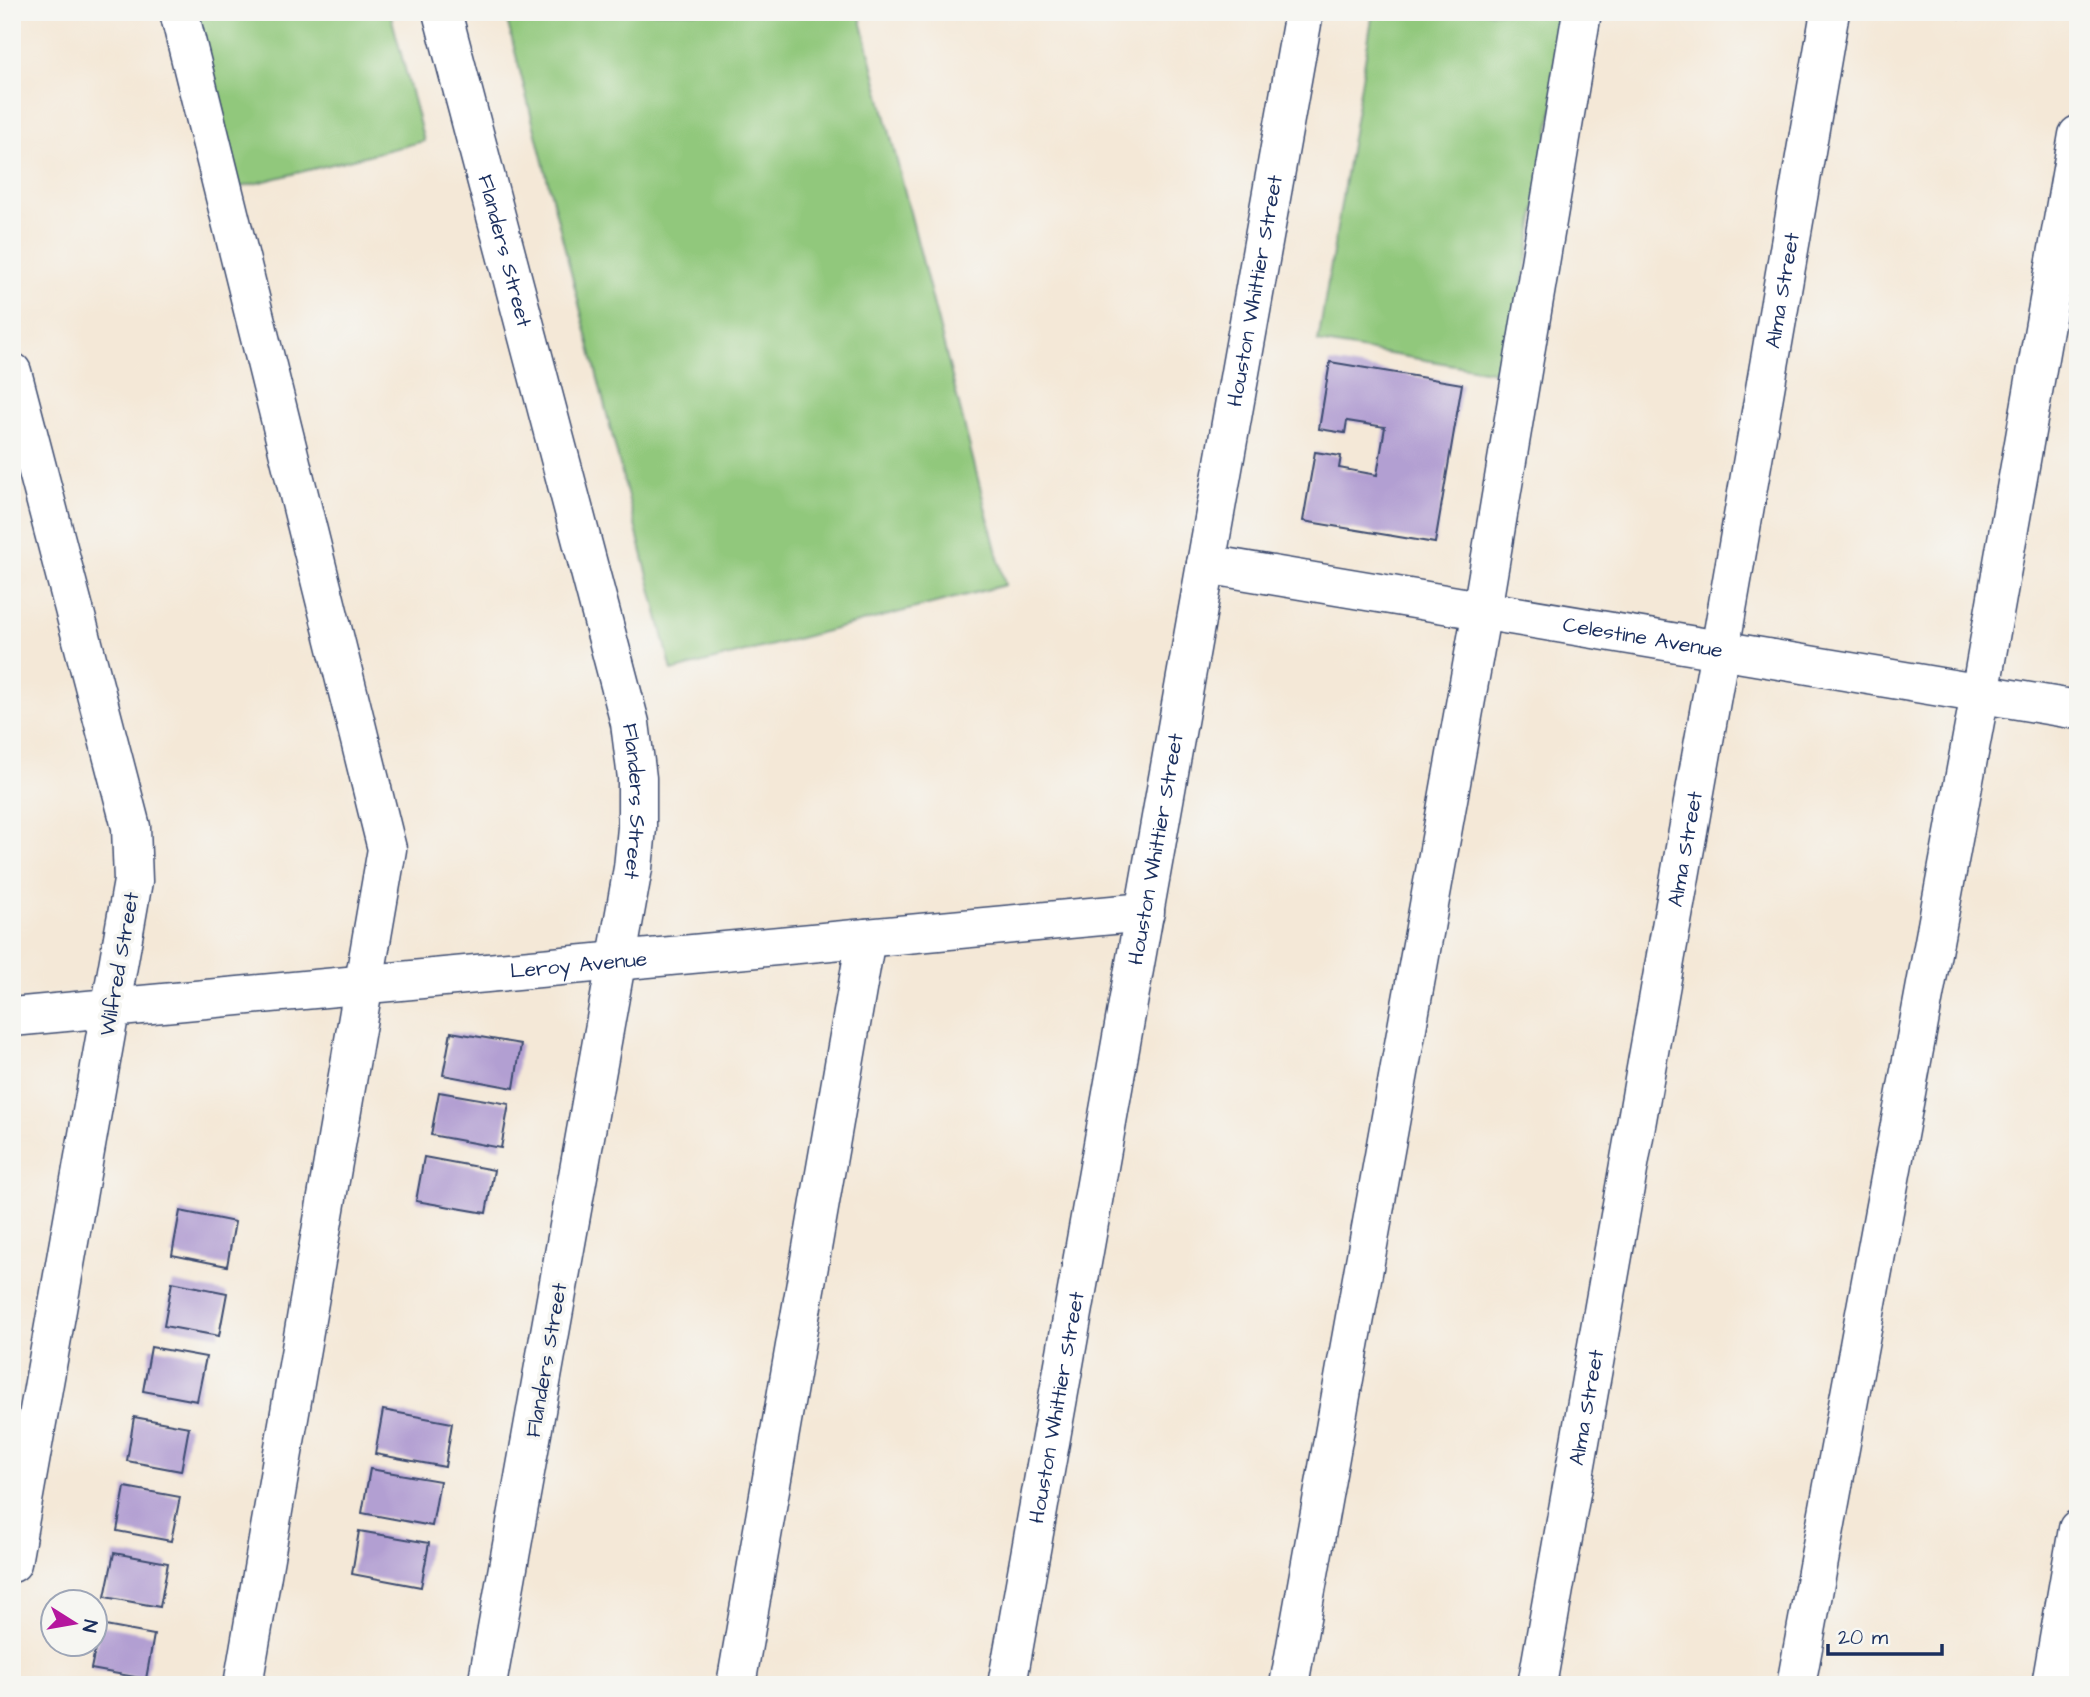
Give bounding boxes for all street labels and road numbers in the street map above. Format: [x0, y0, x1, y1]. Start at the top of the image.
street label: Flanders Street [471, 172, 539, 331]
street label: Houston Whittier Street [1220, 172, 1290, 409]
street label: Alma Street [1758, 230, 1807, 351]
street label: Celestine Avenue [1561, 610, 1725, 665]
street label: Flanders Street [615, 721, 651, 882]
street label: Houston Whittier Street [1121, 731, 1191, 967]
street label: Alma Street [1661, 788, 1710, 909]
street label: Wilfred Street [93, 889, 147, 1038]
street label: Leroy Avenue [509, 944, 648, 986]
street label: Flanders Street [519, 1280, 574, 1440]
street label: Houston Whittier Street [1022, 1289, 1092, 1526]
street label: Alma Street [1562, 1347, 1611, 1468]

